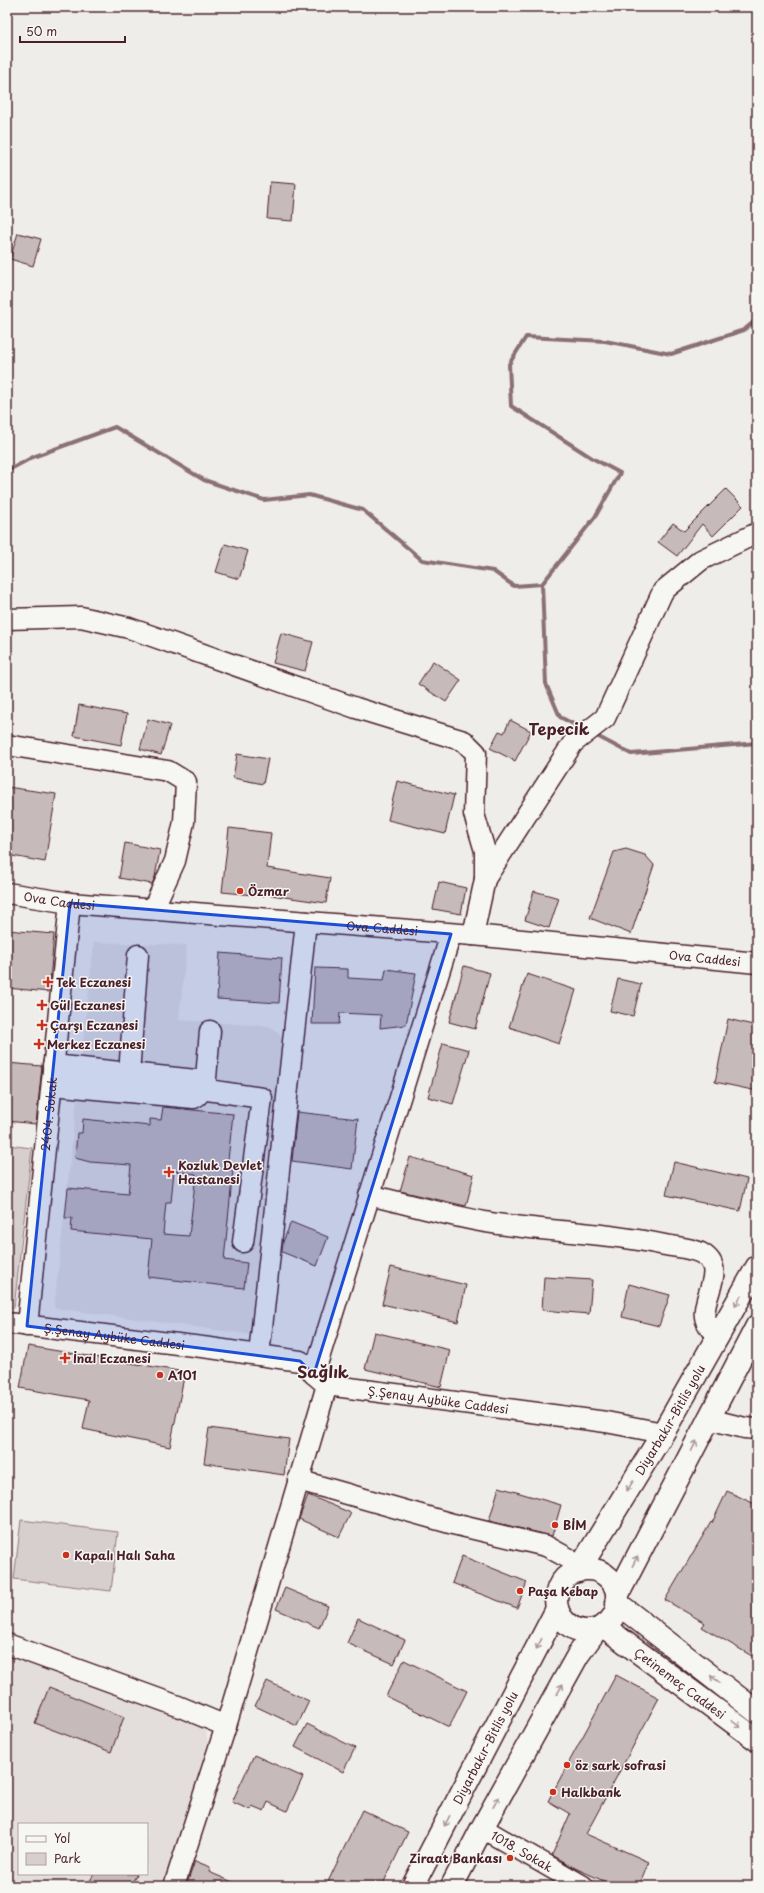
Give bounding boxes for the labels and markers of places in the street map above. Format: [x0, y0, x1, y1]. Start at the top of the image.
place label: Özmar [248, 882, 290, 900]
marker: Özmar [235, 886, 245, 896]
place label: Tek Eczanesi [56, 973, 131, 991]
marker: Tek Eczanesi [43, 977, 53, 987]
place label: Gül Eczanesi [50, 996, 125, 1014]
marker: Gül Eczanesi [37, 1000, 47, 1010]
place label: Çarşı Eczanesi [50, 1016, 138, 1034]
marker: Çarşı Eczanesi [37, 1020, 47, 1030]
place label: Merkez Eczanesi [47, 1035, 146, 1053]
marker: Merkez Eczanesi [34, 1039, 44, 1049]
place label: Kozluk Devlet Hastanesi [178, 1156, 262, 1188]
marker: Kozluk Devlet Hastanesi [163, 1166, 175, 1178]
place label: İnal Eczanesi [73, 1349, 151, 1367]
marker: İnal Eczanesi [60, 1353, 70, 1363]
place label: A101 [168, 1366, 197, 1384]
marker: A101 [155, 1370, 165, 1380]
place label: BİM [563, 1516, 586, 1534]
marker: BİM [550, 1520, 560, 1530]
place label: Kapalı Halı Saha [74, 1546, 175, 1564]
marker: Kapalı Halı Saha [61, 1550, 71, 1560]
place label: Paşa Kebap [528, 1582, 598, 1600]
marker: Paşa Kebap [515, 1586, 525, 1596]
place label: öz sark sofrasi [575, 1756, 666, 1774]
marker: öz sark sofrasi [562, 1760, 572, 1770]
place label: Halkbank [561, 1783, 621, 1801]
marker: Halkbank [548, 1787, 558, 1797]
place label: Ziraat Bankası [409, 1849, 502, 1867]
marker: Ziraat Bankası [505, 1853, 515, 1863]

